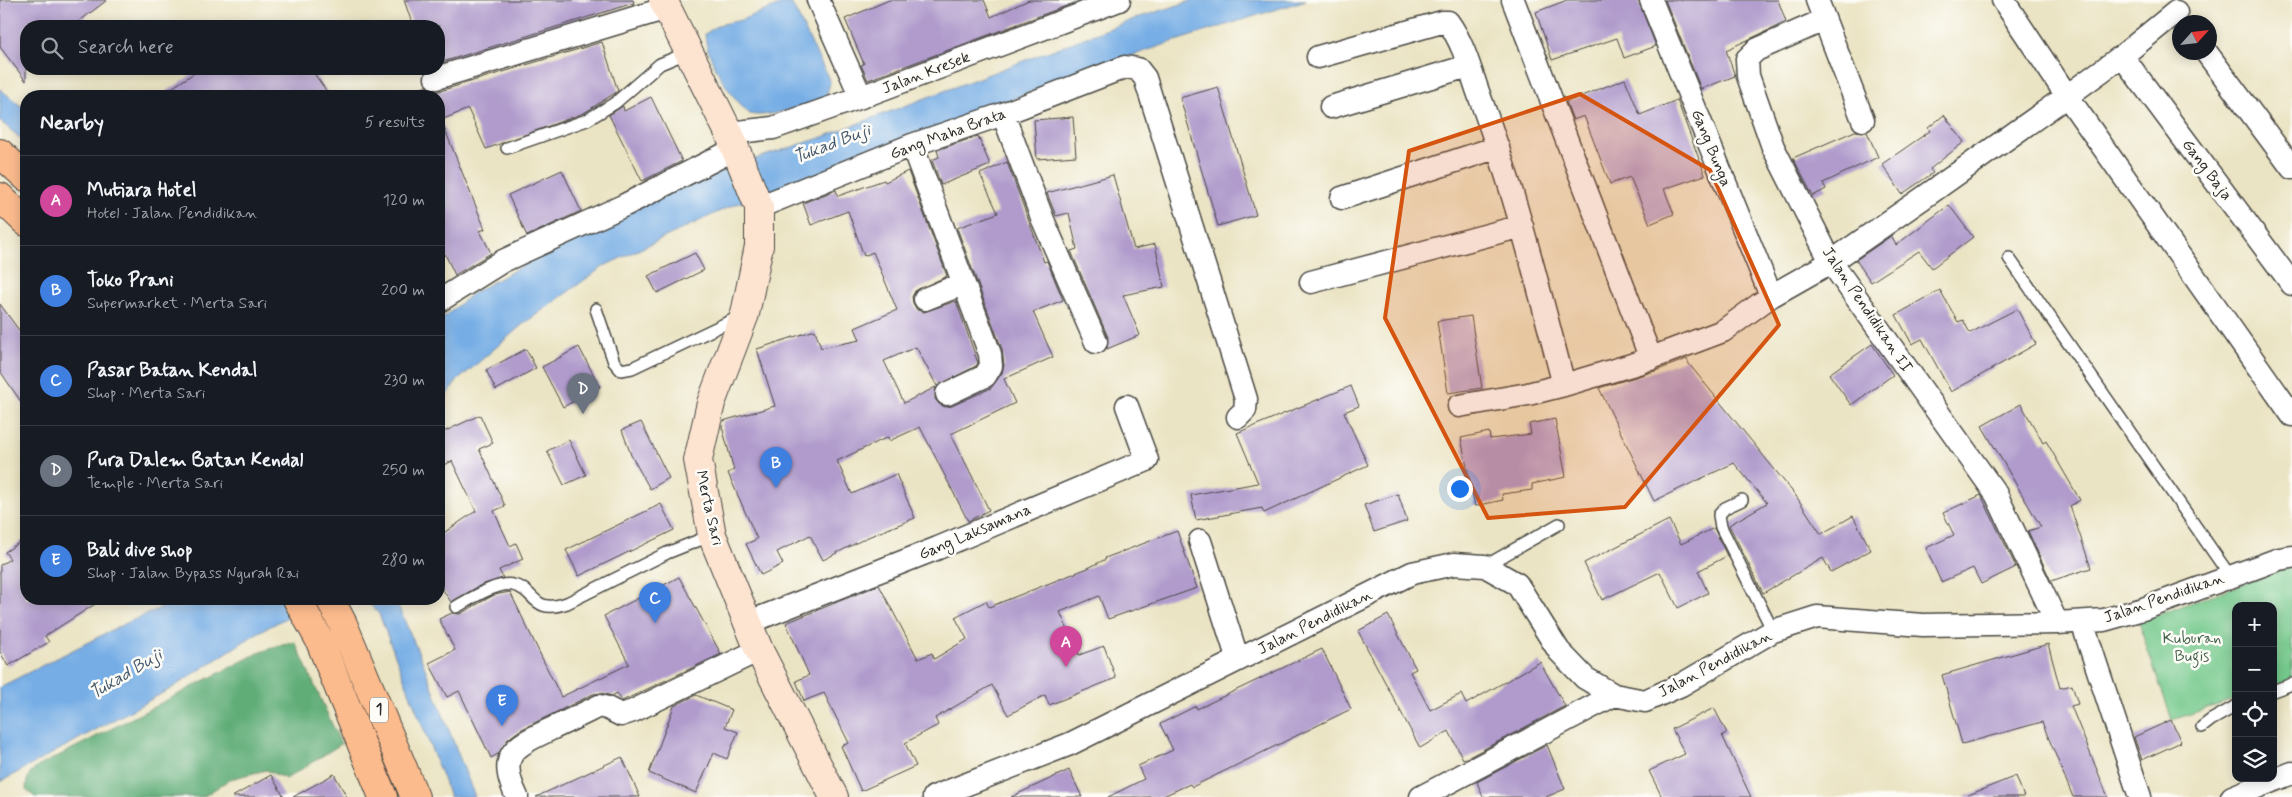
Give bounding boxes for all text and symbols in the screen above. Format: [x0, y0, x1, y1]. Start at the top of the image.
north arrow [2172, 15, 2217, 60]
search box [20, 20, 445, 75]
icon: search [38, 34, 66, 62]
text: Search here [78, 35, 174, 60]
street label: Jalan Kresek [879, 47, 973, 99]
street label: Gang Maha Brata [887, 103, 1009, 166]
street label: Gang Bunga [1685, 106, 1736, 190]
text: Nearby [40, 109, 104, 137]
text: 5 results [365, 112, 425, 133]
water label: Tukad Buji [790, 118, 876, 170]
street label: Gang Baja [2176, 135, 2237, 206]
text: Mutiara Hotel [87, 178, 197, 203]
text: A [51, 190, 61, 211]
text: 120 m [383, 190, 425, 211]
text: Hotel · Jalan Pendidikan [87, 203, 257, 224]
street label: Jalan Pendidikan II [1817, 243, 1917, 377]
text: Toko Prani [87, 268, 174, 293]
text: B [51, 280, 61, 301]
text: 200 m [381, 280, 425, 301]
text: Supermarket · Merta Sari [87, 293, 267, 314]
text: Pasar Batan Kendal [87, 358, 257, 383]
text: C [50, 370, 62, 391]
text: 230 m [384, 370, 425, 391]
pin: D [567, 373, 599, 414]
text: Shop · Merta Sari [87, 383, 205, 404]
pin: B [760, 447, 792, 488]
text: Pura Dalem Batan Kendal [87, 448, 303, 473]
text: D [50, 460, 62, 481]
text: 250 m [382, 460, 425, 481]
street label: Merta Sari [690, 468, 728, 548]
text: Temple · Merta Sari [87, 473, 223, 494]
your location [1447, 476, 1473, 502]
street label: Gang Laksamana [916, 499, 1035, 566]
text: Bali dive shop [87, 538, 193, 563]
text: E [51, 550, 61, 571]
text: 280 m [382, 550, 425, 571]
text: Shop · Jalan Bypass Ngurah Rai [87, 563, 299, 584]
street label: Jalan Pendidikan [2101, 567, 2227, 628]
pin: C [639, 582, 671, 623]
street label: Jalan Pendidikan [1254, 584, 1376, 660]
map controls [2232, 602, 2277, 782]
button: + [2232, 602, 2277, 647]
street label: Jalan Pendidikan [1655, 625, 1776, 703]
pin: A [1050, 626, 1082, 667]
park label: Kuburan Bugis [2163, 628, 2221, 668]
water label: Tukad Buji [85, 642, 169, 705]
button: − [2232, 647, 2277, 692]
pin: E [486, 685, 518, 726]
button: locate [2232, 692, 2277, 737]
road number: 1 [370, 698, 388, 722]
button: layers [2232, 737, 2277, 782]

